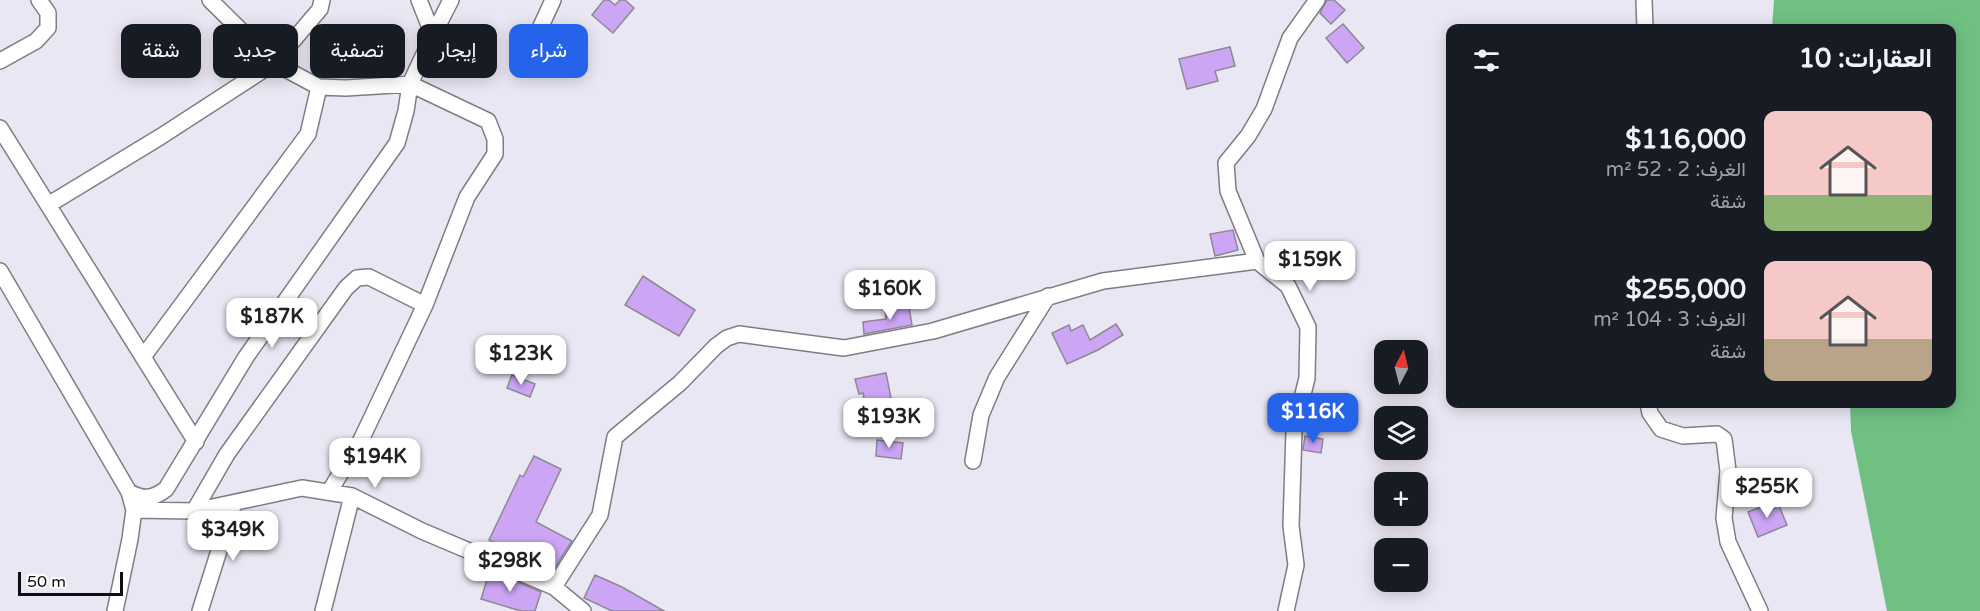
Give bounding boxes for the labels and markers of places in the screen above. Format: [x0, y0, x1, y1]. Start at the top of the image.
pin: $159K [1268, 241, 1352, 292]
pin: $160K [848, 270, 932, 321]
pin: $187K [230, 298, 314, 349]
pin: $123K [479, 335, 563, 386]
pin: $116K [1271, 393, 1355, 444]
pin: $193K [847, 398, 931, 449]
pin: $194K [333, 438, 417, 489]
pin: $255K [1725, 468, 1809, 519]
pin: $349K [191, 511, 275, 562]
pin: $298K [468, 542, 552, 593]

